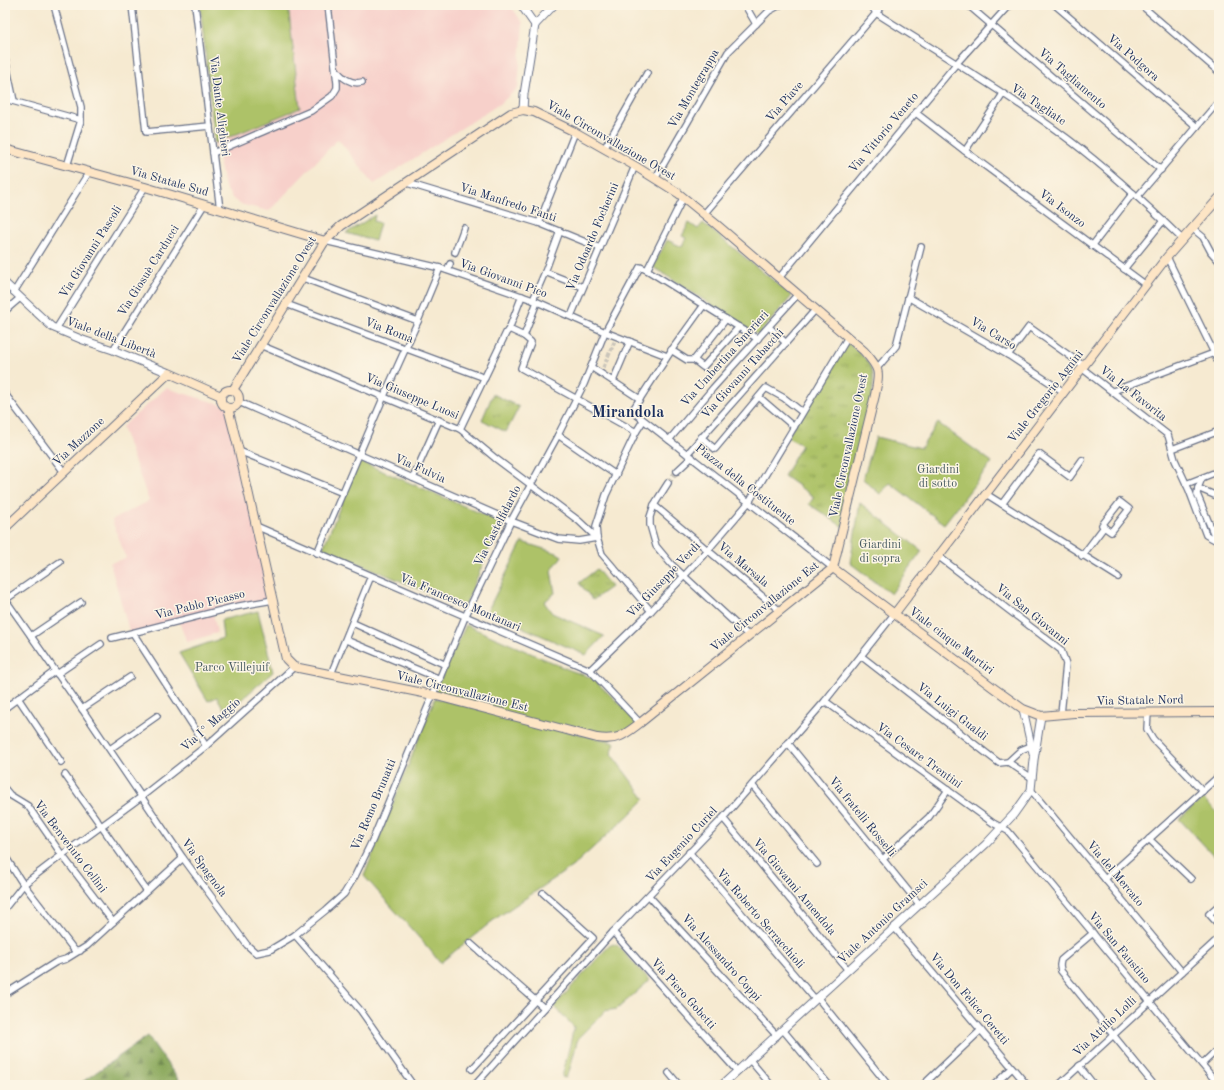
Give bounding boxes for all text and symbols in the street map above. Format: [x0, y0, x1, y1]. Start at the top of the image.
street label: Via Podgora [1105, 32, 1161, 84]
street label: Via Tagliamento [1036, 46, 1108, 112]
street label: Via Montegrappa [667, 47, 722, 131]
street label: Via Dante Alighieri [207, 55, 231, 157]
street label: Via Piave [764, 79, 806, 125]
street label: Via Tagliate [1008, 82, 1068, 128]
street label: Via Vittorio Veneto [847, 90, 921, 175]
street label: Viale Circonvallazione Ovest [544, 99, 678, 183]
street label: Via Statale Sud [128, 165, 210, 199]
street label: Via Odoardo Focherini [565, 181, 621, 293]
street label: Via Manfredo Fanti [458, 182, 558, 224]
street label: Via Isonzo [1036, 188, 1088, 230]
street label: Via Giovanni Pascoli [58, 204, 124, 300]
street label: Via Giosuè Carducci [116, 223, 182, 319]
street label: Viale Circonvallazione Ovest [231, 234, 319, 366]
street label: Via Giovanni Pico [457, 258, 549, 300]
street label: Via Umbertina Smerieri [679, 309, 771, 409]
street label: Viale della Libertà [64, 315, 158, 361]
street label: Via Roma [363, 316, 415, 346]
street label: Via Carso [968, 316, 1018, 352]
street label: Via Giovanni Tabacchi [700, 327, 786, 421]
street label: Viale Gregorio Agnini [1006, 348, 1086, 446]
street label: Via La Favorita [1097, 364, 1169, 424]
street label: Via Giuseppe Luosi [363, 372, 461, 422]
street label: Viale Circonvallazione Ovest [828, 373, 870, 519]
district label: Mirandola [592, 405, 664, 421]
street label: Via Mazzone [51, 415, 107, 469]
street label: Piazza della Costituente [693, 442, 798, 528]
street label: Via Fulvia [393, 452, 447, 486]
park label: Giardini di sotto [917, 464, 959, 490]
street label: Via Castelfidardo [472, 484, 524, 568]
park label: Giardini di sopra [859, 539, 901, 565]
street label: Via Giuseppe Verdi [625, 540, 703, 620]
street label: Via Marsala [715, 540, 771, 590]
street label: Viale Circonvallazione Est [708, 560, 822, 654]
street label: Via Francesco Montanari [398, 572, 522, 634]
street label: Via San Giovanni [993, 582, 1071, 648]
street label: Via Pablo Picasso [154, 588, 246, 622]
street label: Viale cinque Martiri [906, 605, 996, 677]
park label: Parco Villejuif [195, 662, 270, 674]
street label: Viale Circonvallazione Est [395, 670, 529, 714]
street label: Via Luigi Gualdi [915, 681, 989, 743]
street label: Via Statale Nord [1096, 694, 1184, 708]
street label: Via I° Maggio [179, 696, 243, 754]
street label: Via Cesare Trentini [874, 721, 964, 791]
street label: Via Remo Brunatti [349, 758, 399, 852]
street label: Via fratelli Rosselli [826, 775, 898, 859]
street label: Via Benvenuto Cellini [31, 799, 109, 895]
street label: Via Eugenio Curiel [644, 805, 720, 885]
street label: Via Giovanni Amendola [750, 836, 838, 938]
street label: Via Spagnola [179, 837, 229, 899]
street label: Via del Mercato [1084, 839, 1146, 909]
street label: Via Roberto Serracchioli [714, 867, 806, 971]
street label: Viale Antonio Gramsci [836, 878, 930, 966]
street label: Via San Faustino [1086, 910, 1152, 986]
street label: Via Alessandro Coppi [679, 912, 763, 1004]
street label: Via Don Felice Ceretti [927, 951, 1011, 1047]
street label: Via Piero Gobetti [648, 956, 718, 1032]
street label: Via Attilio Lolli [1071, 995, 1139, 1059]

